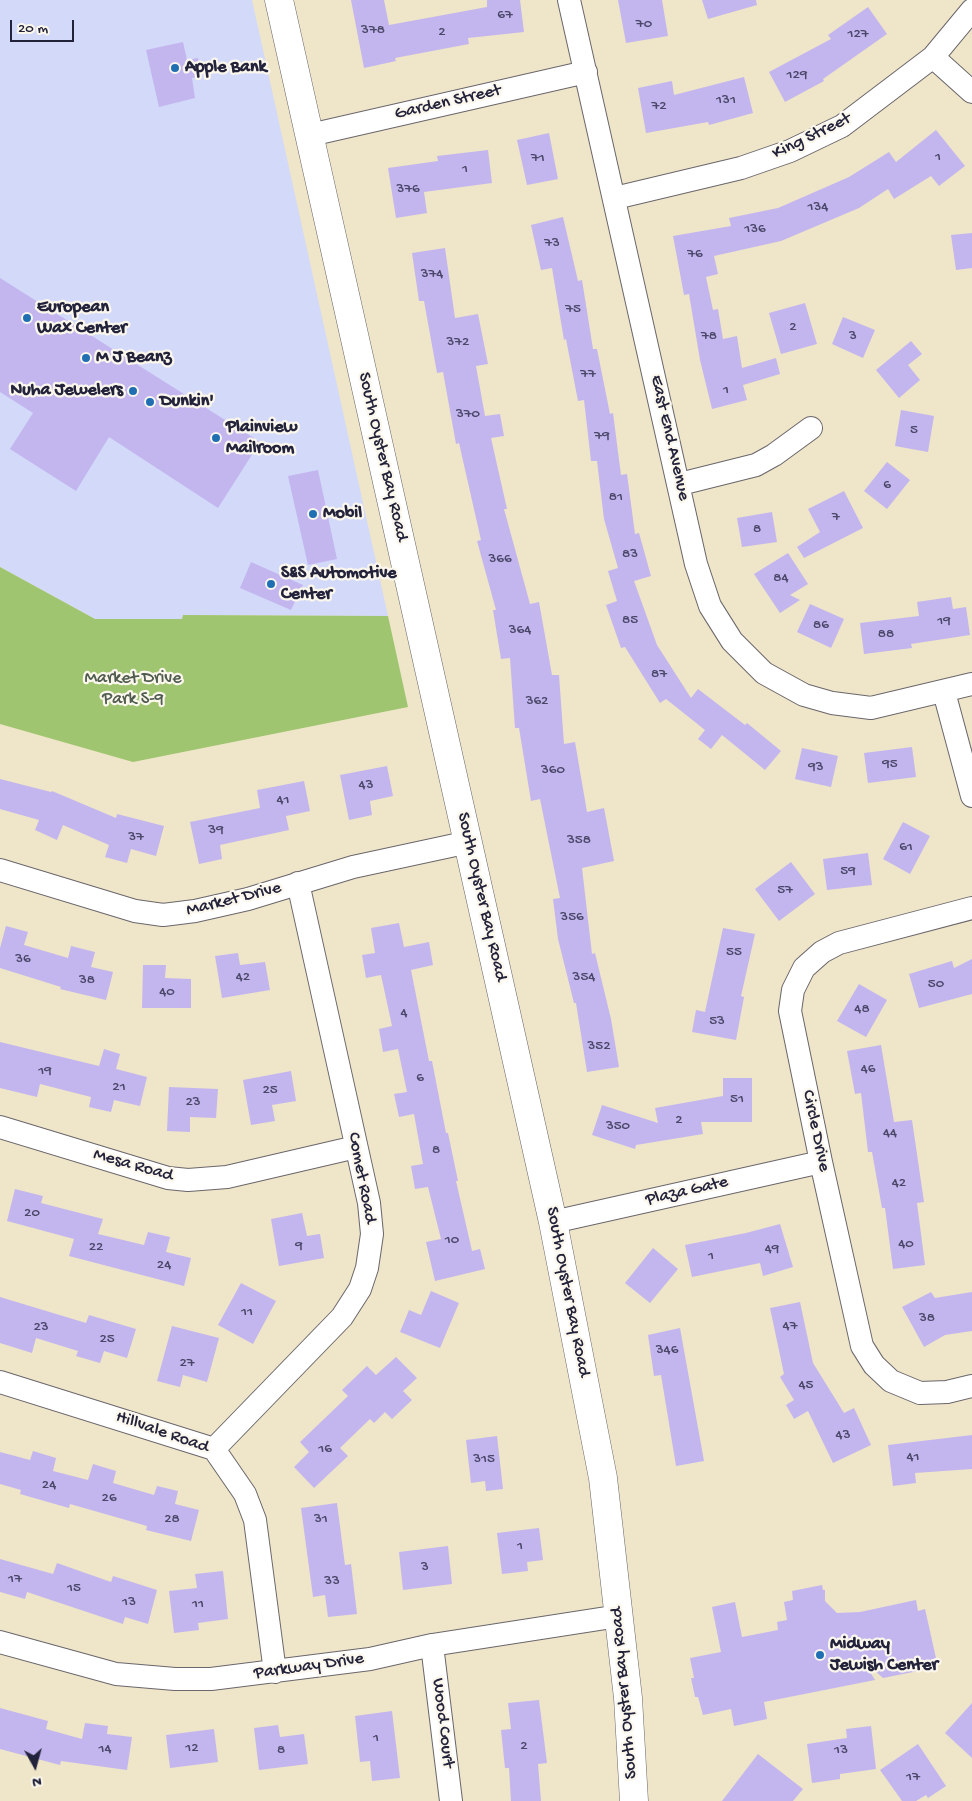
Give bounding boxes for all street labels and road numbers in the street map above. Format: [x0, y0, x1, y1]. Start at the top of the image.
street label: Garden Street [393, 80, 503, 126]
street label: King Street [769, 109, 855, 165]
street label: South Oyster Bay Road [352, 370, 412, 544]
street label: East End Avenue [644, 373, 694, 503]
street label: South Oyster Bay Road [451, 810, 511, 984]
street label: Market Drive [184, 878, 284, 922]
street label: Circle Drive [796, 1088, 834, 1174]
street label: Comet Road [342, 1131, 380, 1225]
street label: Mesa Road [91, 1144, 175, 1188]
street label: Plaza Gate [644, 1172, 730, 1212]
street label: South Oyster Bay Road [540, 1205, 594, 1379]
street label: Hillvale Road [113, 1407, 211, 1459]
street label: South Oyster Bay Road [607, 1606, 643, 1780]
street label: Parkway Drive [253, 1649, 365, 1685]
street label: Wood Court [426, 1677, 458, 1769]

